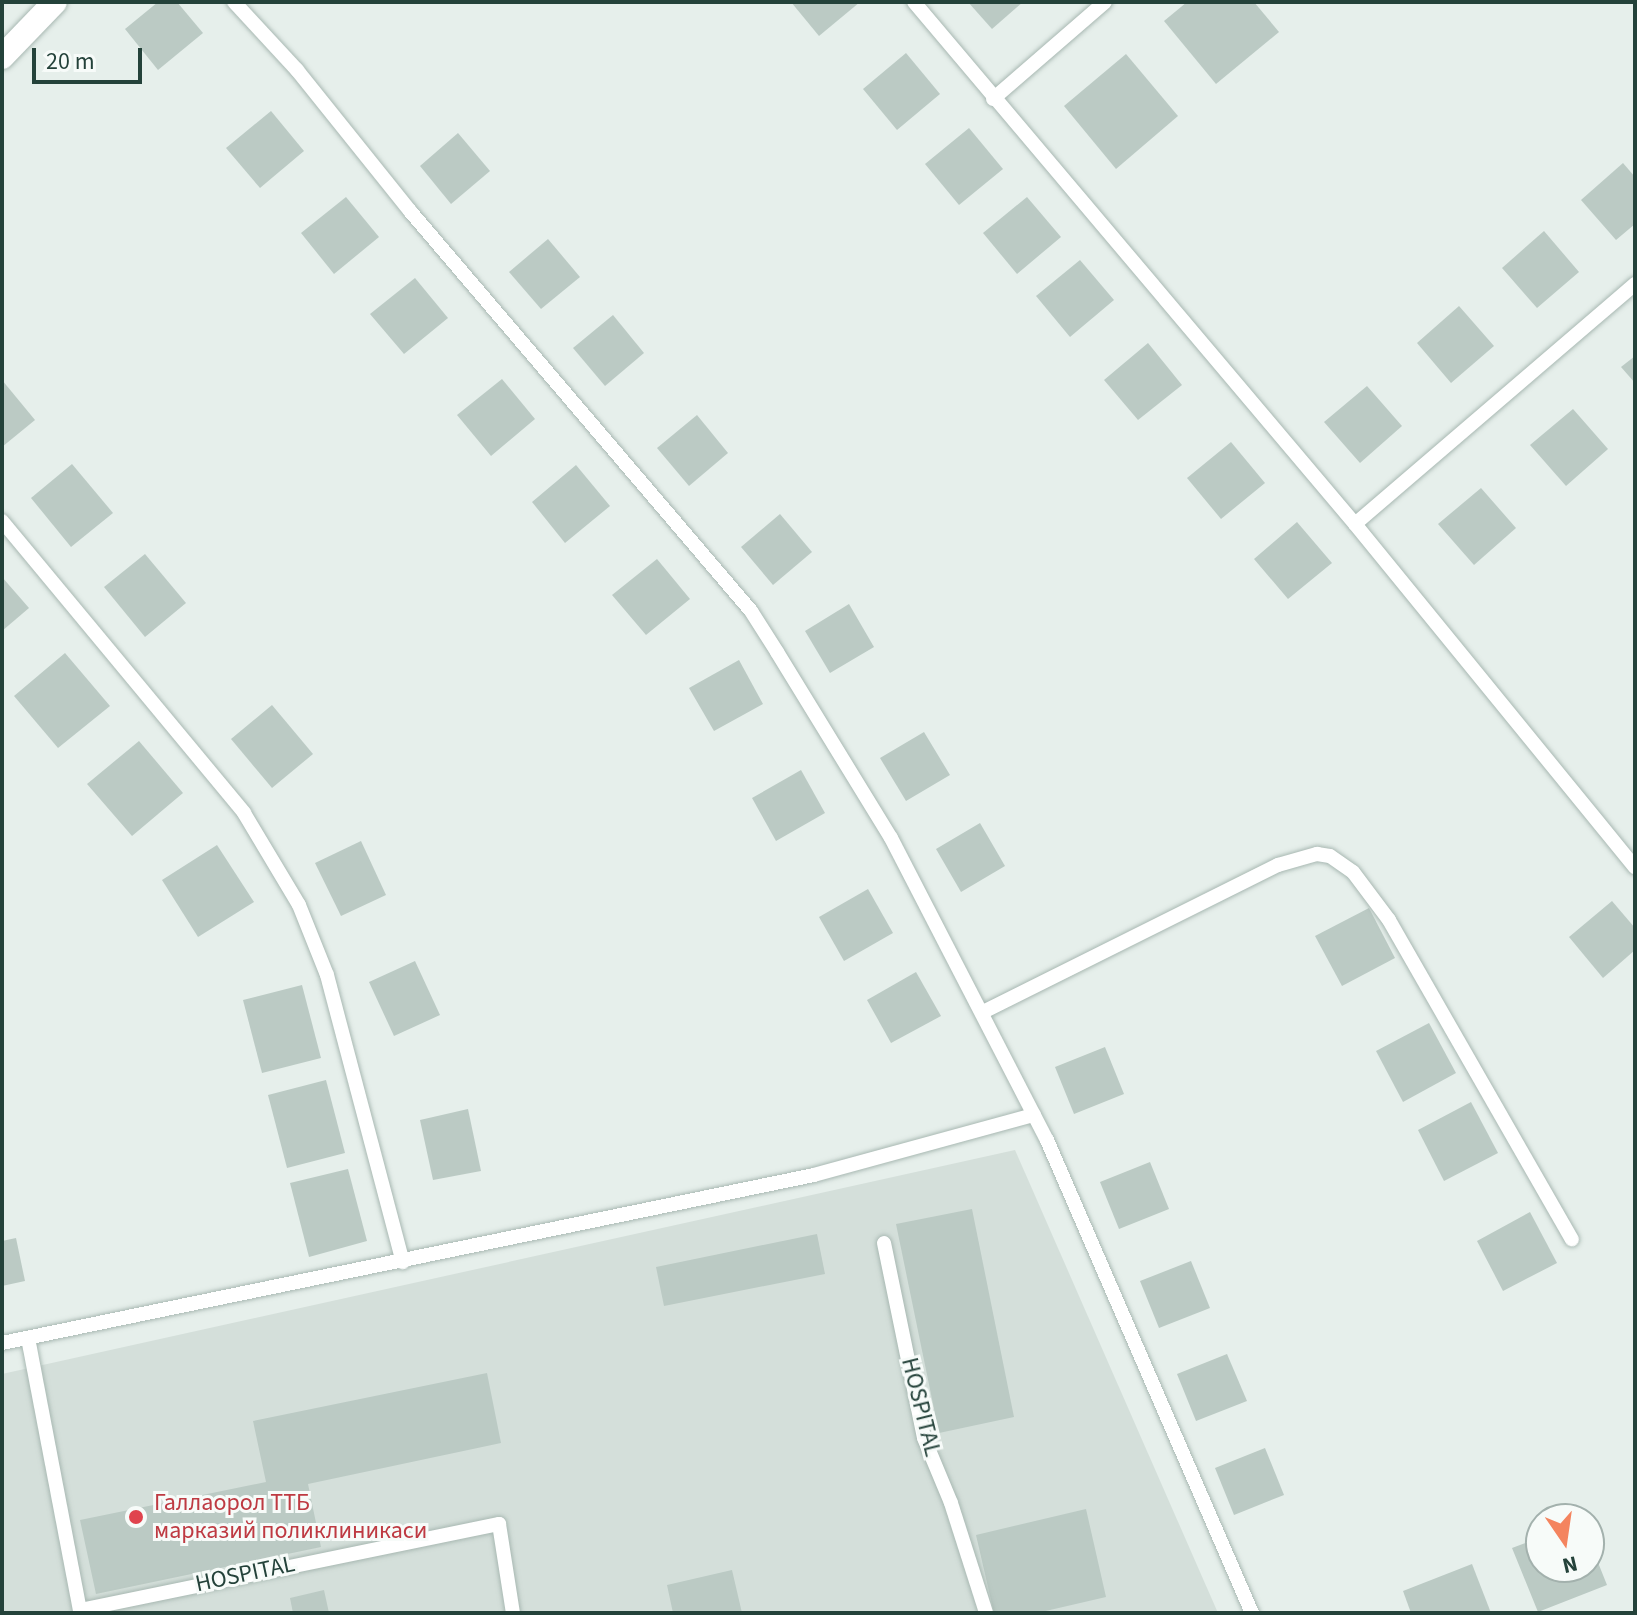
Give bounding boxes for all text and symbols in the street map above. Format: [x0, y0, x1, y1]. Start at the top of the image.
scale bar [36, 32, 146, 82]
text: 20 m [46, 44, 95, 79]
street label: HOSPITAL [895, 1355, 947, 1459]
place label: Галлаорол ТТБ марказий поликлиникаси [154, 1489, 427, 1545]
north arrow [1525, 1503, 1605, 1583]
marker: Галлаорол ТТБ марказий поликлиникаси [125, 1506, 147, 1528]
text: N [1559, 1547, 1581, 1582]
street label: HOSPITAL [193, 1549, 297, 1599]

